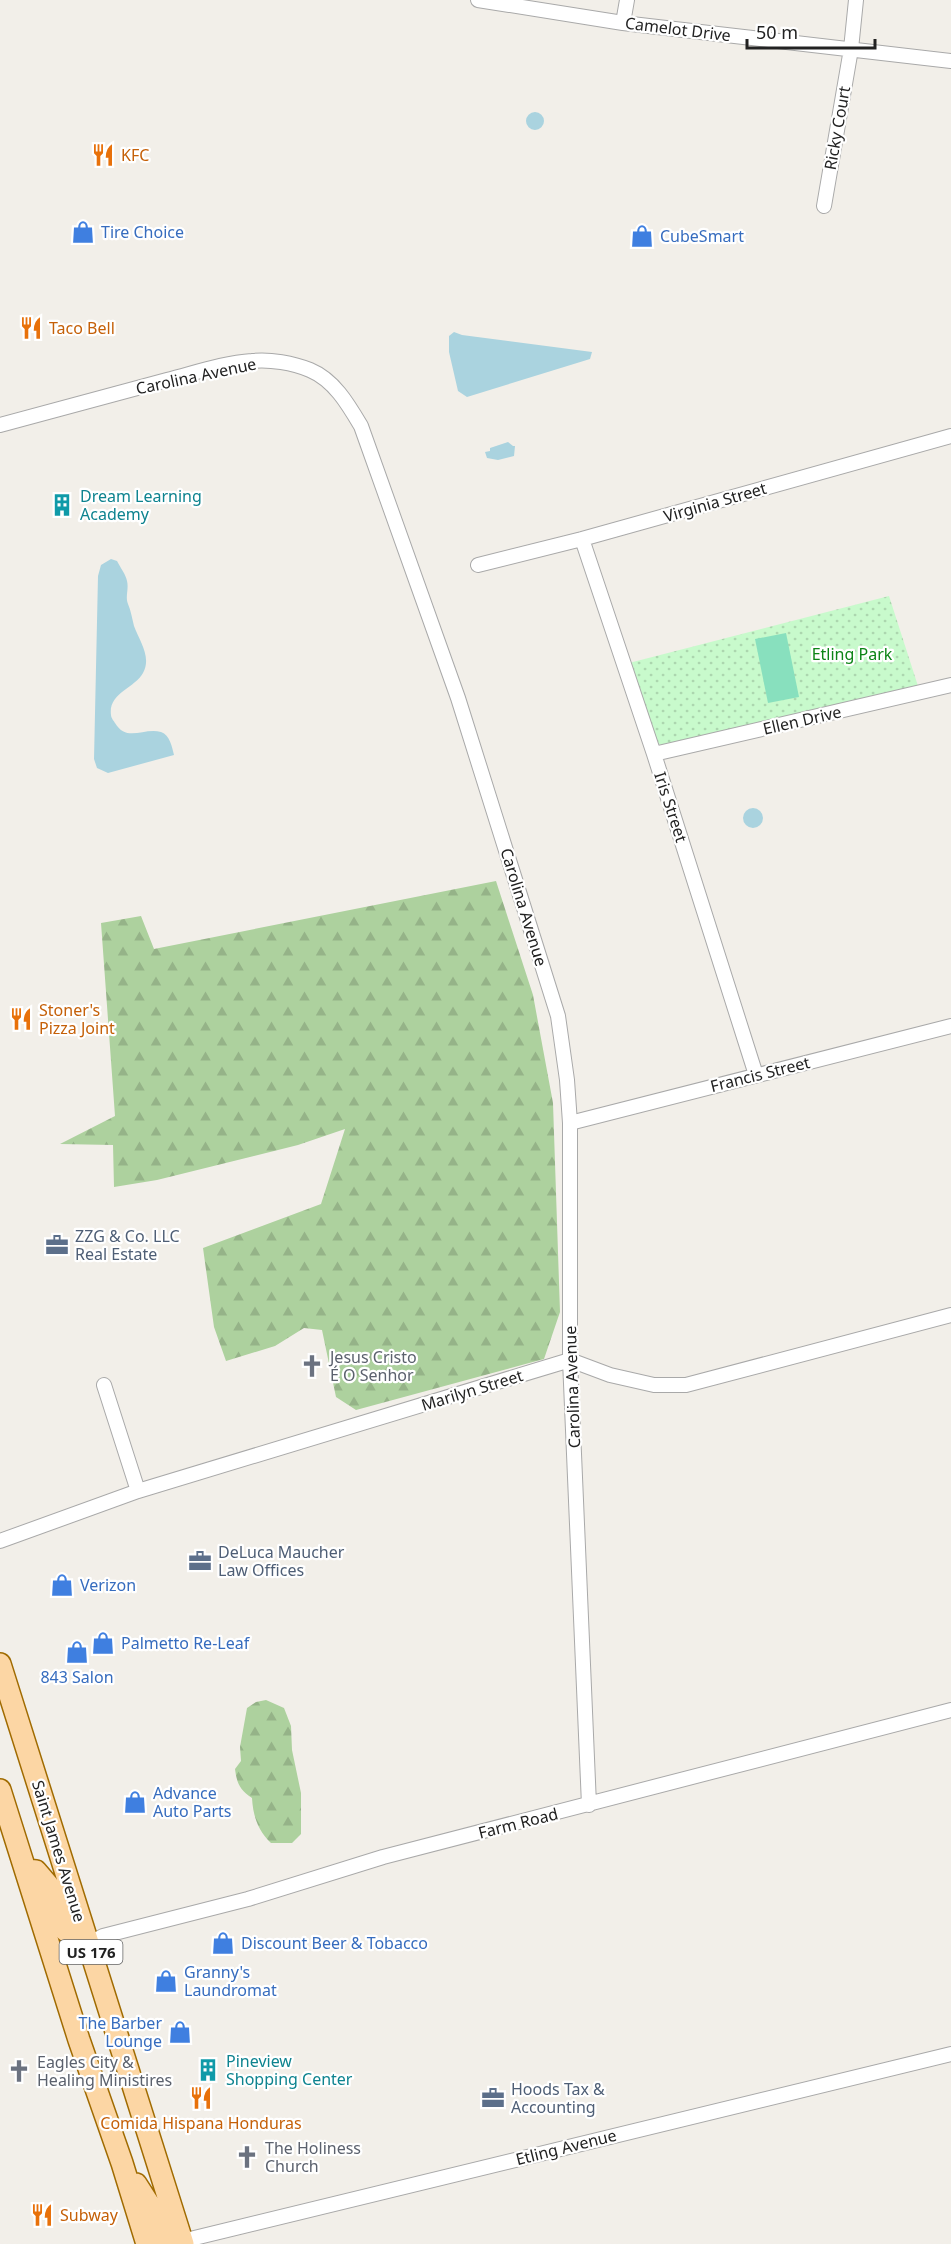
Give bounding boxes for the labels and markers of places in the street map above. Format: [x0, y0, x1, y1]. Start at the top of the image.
restaurant icon: KFC [90, 142, 116, 168]
place label: KFC [121, 144, 149, 166]
shop icon: Tire Choice [70, 219, 96, 245]
place label: Tire Choice [101, 221, 184, 243]
shop icon: CubeSmart [629, 223, 655, 249]
place label: CubeSmart [660, 225, 744, 247]
restaurant icon: Taco Bell [18, 315, 44, 341]
place label: Taco Bell [49, 317, 115, 339]
place label: Dream Learning Academy [80, 485, 202, 525]
building icon: Dream Learning Academy [49, 492, 75, 518]
place label: Stoner's Pizza Joint [39, 999, 115, 1039]
restaurant icon: Stoner's Pizza Joint [8, 1006, 34, 1032]
place label: ZZG & Co. LLC Real Estate [75, 1225, 180, 1265]
office icon: ZZG & Co. LLC Real Estate [44, 1232, 70, 1258]
place label: Jesus Cristo É O Senhor [328, 1346, 417, 1386]
church icon: Jesus Cristo É O Senhor [299, 1353, 325, 1379]
place label: DeLuca Maucher Law Offices [218, 1541, 345, 1581]
office icon: DeLuca Maucher Law Offices [187, 1548, 213, 1574]
shop icon: Verizon [49, 1572, 75, 1598]
place label: Verizon [80, 1574, 136, 1596]
shop icon: Palmetto Re-Leaf [90, 1630, 116, 1656]
place label: Palmetto Re-Leaf [121, 1632, 251, 1654]
shop icon: 843 Salon [64, 1639, 90, 1665]
place label: 843 Salon [40, 1666, 114, 1688]
place label: Advance Auto Parts [153, 1782, 231, 1822]
shop icon: Advance Auto Parts [122, 1789, 148, 1815]
shop icon: Discount Beer & Tobacco [210, 1930, 236, 1956]
place label: Discount Beer & Tobacco [241, 1932, 428, 1954]
place label: Granny's Laundromat [184, 1961, 277, 2001]
shop icon: Granny's Laundromat [153, 1968, 179, 1994]
place label: The Barber Lounge [79, 2012, 162, 2052]
shop icon: The Barber Lounge [167, 2019, 193, 2045]
place label: Pineview Shopping Center [226, 2050, 353, 2090]
place label: Eagles City & Healing Ministires [37, 2051, 172, 2091]
building icon: Pineview Shopping Center [195, 2057, 221, 2083]
church icon: Eagles City & Healing Ministires [6, 2058, 32, 2084]
place label: Hoods Tax & Accounting [511, 2078, 605, 2118]
restaurant icon: Comida Hispana Honduras [188, 2085, 214, 2111]
office icon: Hoods Tax & Accounting [480, 2085, 506, 2111]
place label: Comida Hispana Honduras [100, 2112, 302, 2134]
place label: The Holiness Church [265, 2137, 361, 2177]
church icon: The Holiness Church [234, 2144, 260, 2170]
restaurant icon: Subway [29, 2202, 55, 2228]
place label: Subway [60, 2204, 119, 2226]

